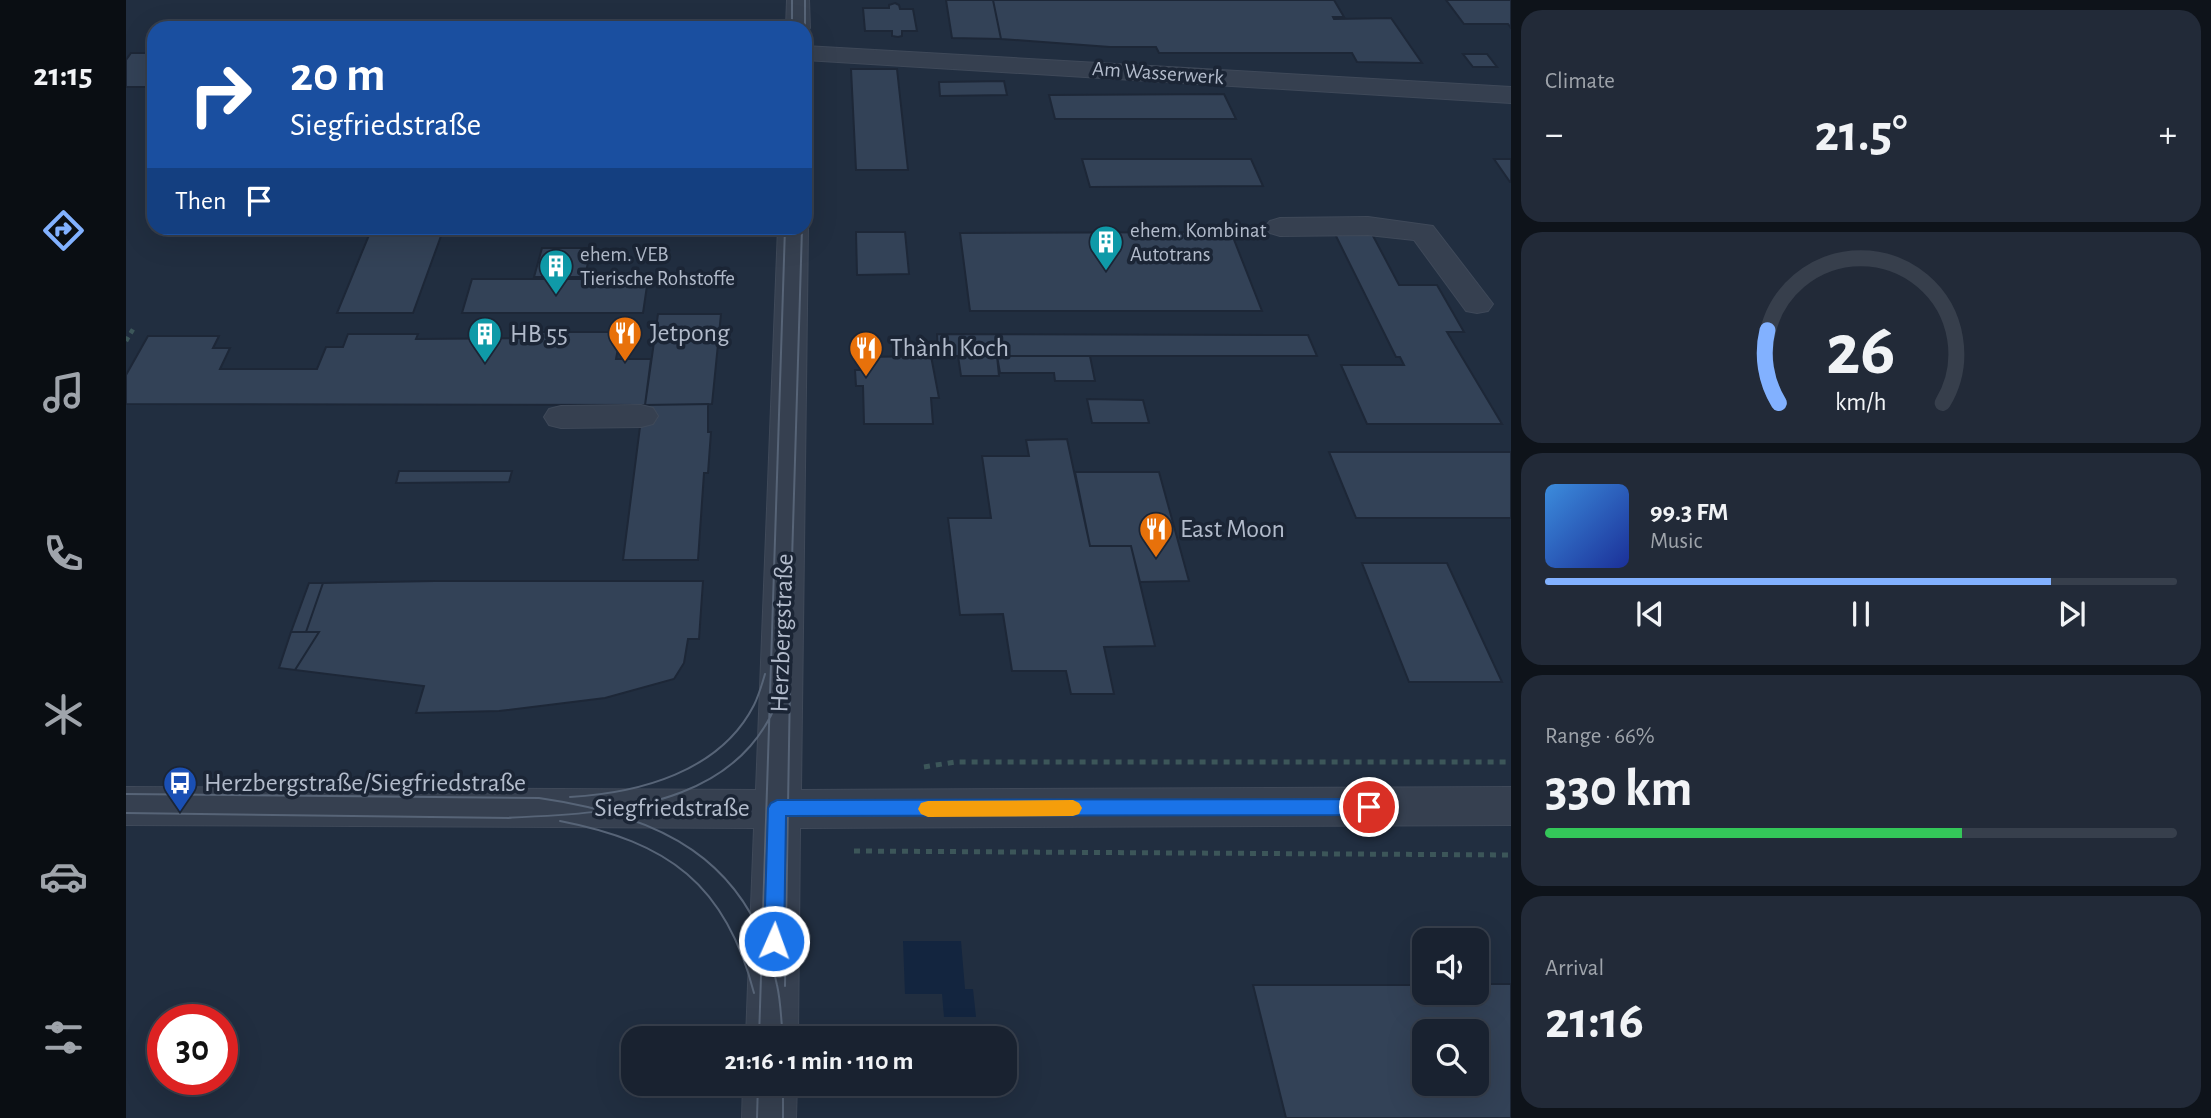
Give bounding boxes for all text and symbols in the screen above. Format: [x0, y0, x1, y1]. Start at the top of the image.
icon: right [175, 49, 266, 140]
text: 20 m [290, 51, 386, 100]
street label: Am Wasserwerk [1092, 58, 1225, 88]
text: 21:15 [33, 59, 93, 91]
text: Climate [1545, 70, 1615, 93]
text: 21.5° [1815, 108, 1907, 160]
text: Siegfriedstraße [290, 109, 481, 141]
text: − [1545, 116, 1563, 154]
text: + [2159, 116, 2177, 154]
icon: arrive [240, 182, 278, 220]
text: Then [175, 188, 226, 214]
icon: directions [39, 206, 88, 255]
place label: ehem. Kombinat Autotrans [1130, 220, 1267, 265]
building icon: ehem. Kombinat Autotrans [1087, 223, 1125, 272]
place label: ehem. VEB Tierische Rohstoffe [580, 244, 735, 289]
building icon: ehem. VEB Tierische Rohstoffe [537, 247, 575, 296]
restaurant icon: Jetpong [606, 314, 644, 363]
building icon: HB 55 [466, 315, 504, 364]
text: 26 [1826, 316, 1896, 389]
place label: Jetpong [650, 320, 730, 346]
place label: HB 55 [510, 321, 568, 347]
restaurant icon: Thành Koch [847, 329, 885, 378]
place label: Thành Koch [890, 335, 1009, 361]
icon: music [39, 368, 88, 417]
text: km/h [1835, 390, 1887, 415]
text: 99.3 FM [1650, 499, 1729, 525]
restaurant icon: East Moon [1137, 510, 1175, 559]
place label: East Moon [1180, 516, 1285, 542]
icon: phone [39, 529, 88, 578]
text: Music [1650, 530, 1702, 553]
street label: Herzbergstraße [766, 553, 798, 713]
icon: previous [1631, 595, 1669, 633]
icon: pause [1842, 595, 1880, 633]
icon: next [2053, 595, 2091, 633]
icon: climate [39, 690, 88, 739]
text: Range · 66% [1545, 725, 1655, 748]
text: 330 km [1545, 763, 1692, 815]
bus stop icon: Herzbergstraße/Siegfriedstraße [161, 764, 199, 813]
place label: Herzbergstraße/Siegfriedstraße [204, 770, 526, 796]
pin [1339, 777, 1399, 837]
icon: arrive [1350, 788, 1388, 826]
street label: Siegfriedstraße [594, 795, 750, 821]
icon: car [39, 852, 88, 901]
position arrow [737, 904, 811, 978]
map controls [1412, 928, 1489, 1096]
button: sound [1412, 928, 1489, 1005]
text: Arrival [1545, 957, 1604, 980]
text: 21:16 [1545, 995, 1644, 1047]
speed limit sign: 30 [147, 1004, 238, 1095]
icon: filters [39, 1013, 88, 1062]
button: search [1412, 1019, 1489, 1096]
text: 21:16 · 1 min · 110 m [724, 1048, 914, 1074]

